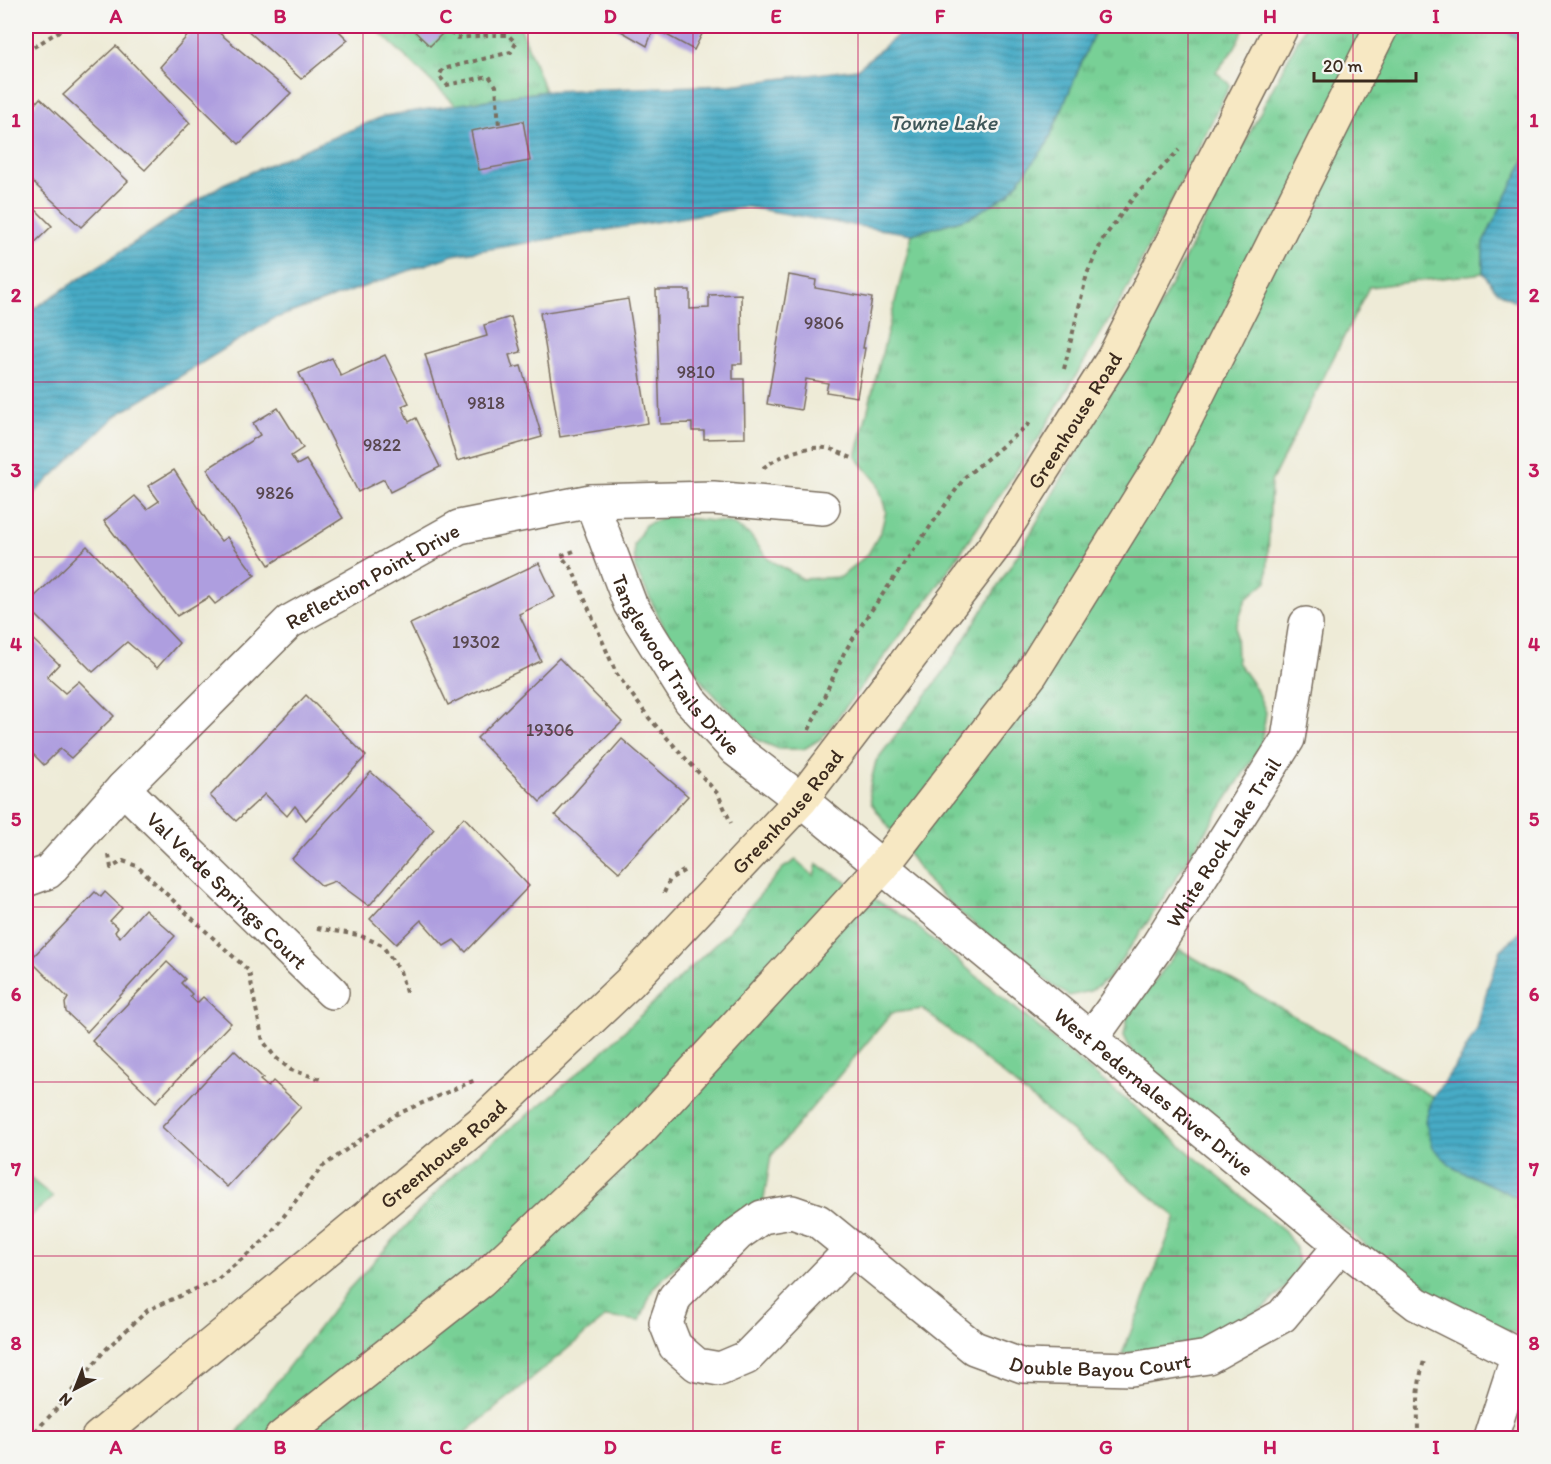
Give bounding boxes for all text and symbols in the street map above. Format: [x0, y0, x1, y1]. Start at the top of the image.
text: A [109, 4, 123, 28]
text: B [274, 4, 287, 28]
text: C [440, 4, 453, 28]
text: D [603, 4, 617, 28]
text: E [770, 4, 782, 28]
text: F [935, 4, 946, 28]
text: G [1099, 4, 1113, 28]
text: H [1263, 4, 1277, 28]
text: I [1432, 4, 1440, 28]
scale bar [1314, 45, 1416, 83]
text: 20 m [1323, 55, 1363, 77]
text: 1 [11, 108, 21, 132]
text: 1 [1529, 108, 1539, 132]
water label: Towne Lake [889, 109, 998, 136]
text: 2 [11, 283, 22, 307]
text: 2 [1529, 283, 1540, 307]
house number: 9806 [804, 312, 844, 334]
street label: Greenhouse Road [1021, 347, 1127, 493]
house number: 9810 [677, 361, 715, 383]
house number: 9818 [467, 392, 505, 414]
house number: 9822 [363, 434, 402, 456]
text: 3 [11, 458, 22, 482]
text: 3 [1529, 458, 1540, 482]
house number: 9826 [256, 482, 294, 504]
street label: Reflection Point Drive [281, 517, 463, 634]
street label: Tanglewood Trails Drive [607, 570, 746, 760]
house number: 19302 [452, 631, 501, 653]
text: 4 [10, 632, 22, 656]
text: 4 [1528, 632, 1540, 656]
house number: 19306 [526, 719, 574, 741]
street label: Greenhouse Road [726, 744, 848, 879]
street label: White Rock Lake Trail [1160, 753, 1286, 932]
street label: Val Verde Springs Court [142, 806, 313, 974]
text: 5 [11, 807, 22, 831]
text: 5 [1529, 807, 1540, 831]
text: 6 [11, 982, 22, 1006]
text: 6 [1529, 982, 1540, 1006]
street label: West Pedernales River Drive [1049, 1002, 1259, 1181]
street label: Greenhouse Road [375, 1093, 511, 1214]
text: 7 [10, 1157, 21, 1181]
text: 7 [1528, 1157, 1539, 1181]
text: 8 [11, 1331, 22, 1355]
text: 8 [1529, 1331, 1540, 1355]
street label: Double Bayou Court [1006, 1347, 1192, 1382]
north arrow [45, 1359, 105, 1419]
text: N [55, 1389, 76, 1410]
text: A [109, 1435, 123, 1459]
text: B [274, 1435, 287, 1459]
text: C [440, 1435, 453, 1459]
text: D [603, 1435, 617, 1459]
text: E [770, 1435, 782, 1459]
text: F [935, 1435, 946, 1459]
text: G [1099, 1435, 1113, 1459]
text: H [1263, 1435, 1277, 1459]
text: I [1432, 1435, 1440, 1459]

